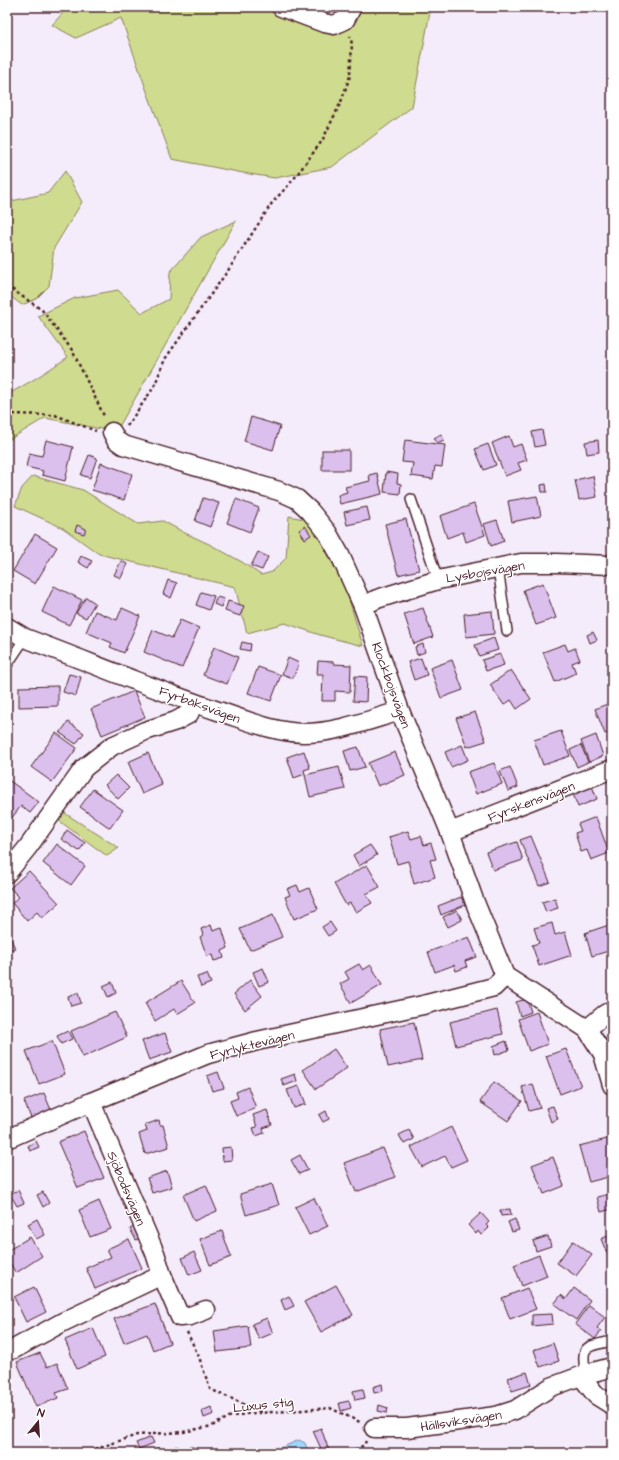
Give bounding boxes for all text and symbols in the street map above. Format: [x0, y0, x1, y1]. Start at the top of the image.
street label: Lysbojsvägen [444, 556, 527, 589]
street label: Klockbojsvägen [366, 640, 415, 732]
street label: Fyrbåksvägen [156, 682, 243, 729]
street label: Fyrskensvägen [485, 777, 578, 828]
street label: Fyrlyktevägen [208, 1026, 297, 1065]
street label: Sjöbodsvägen [101, 1148, 150, 1229]
street label: Luxus stig [232, 1393, 295, 1418]
north arrow [18, 1402, 58, 1442]
text: N [35, 1405, 47, 1421]
street label: Hällsviksvägen [419, 1406, 504, 1437]

